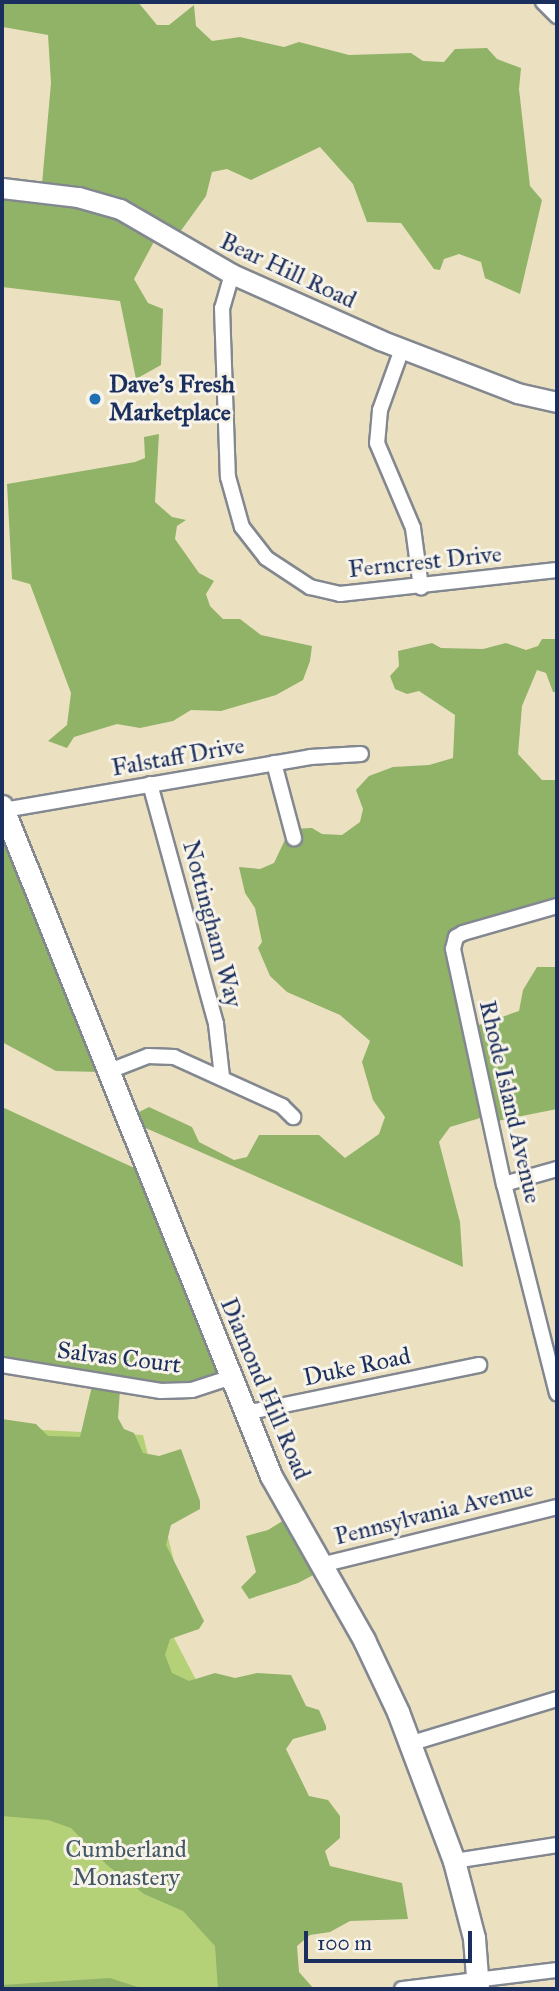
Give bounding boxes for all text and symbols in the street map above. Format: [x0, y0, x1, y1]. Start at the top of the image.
street label: Bear Hill Road [215, 227, 361, 315]
place label: Dave's Fresh Marketplace [109, 371, 235, 427]
marker: Dave's Fresh Marketplace [87, 391, 103, 407]
street label: Ferncrest Drive [347, 540, 503, 584]
street label: Falstaff Drive [109, 731, 247, 783]
street label: Nottingham Way [176, 837, 248, 1011]
street label: Rhode Island Avenue [473, 998, 547, 1206]
street label: Diamond Hill Road [214, 1294, 316, 1484]
street label: Salvas Court [55, 1336, 183, 1380]
street label: Duke Road [301, 1342, 413, 1392]
street label: Pennsylvania Avenue [332, 1474, 536, 1552]
park label: Cumberland Monastery [65, 1836, 187, 1892]
scale bar [307, 1918, 475, 1962]
text: 100 m [317, 1930, 372, 1956]

